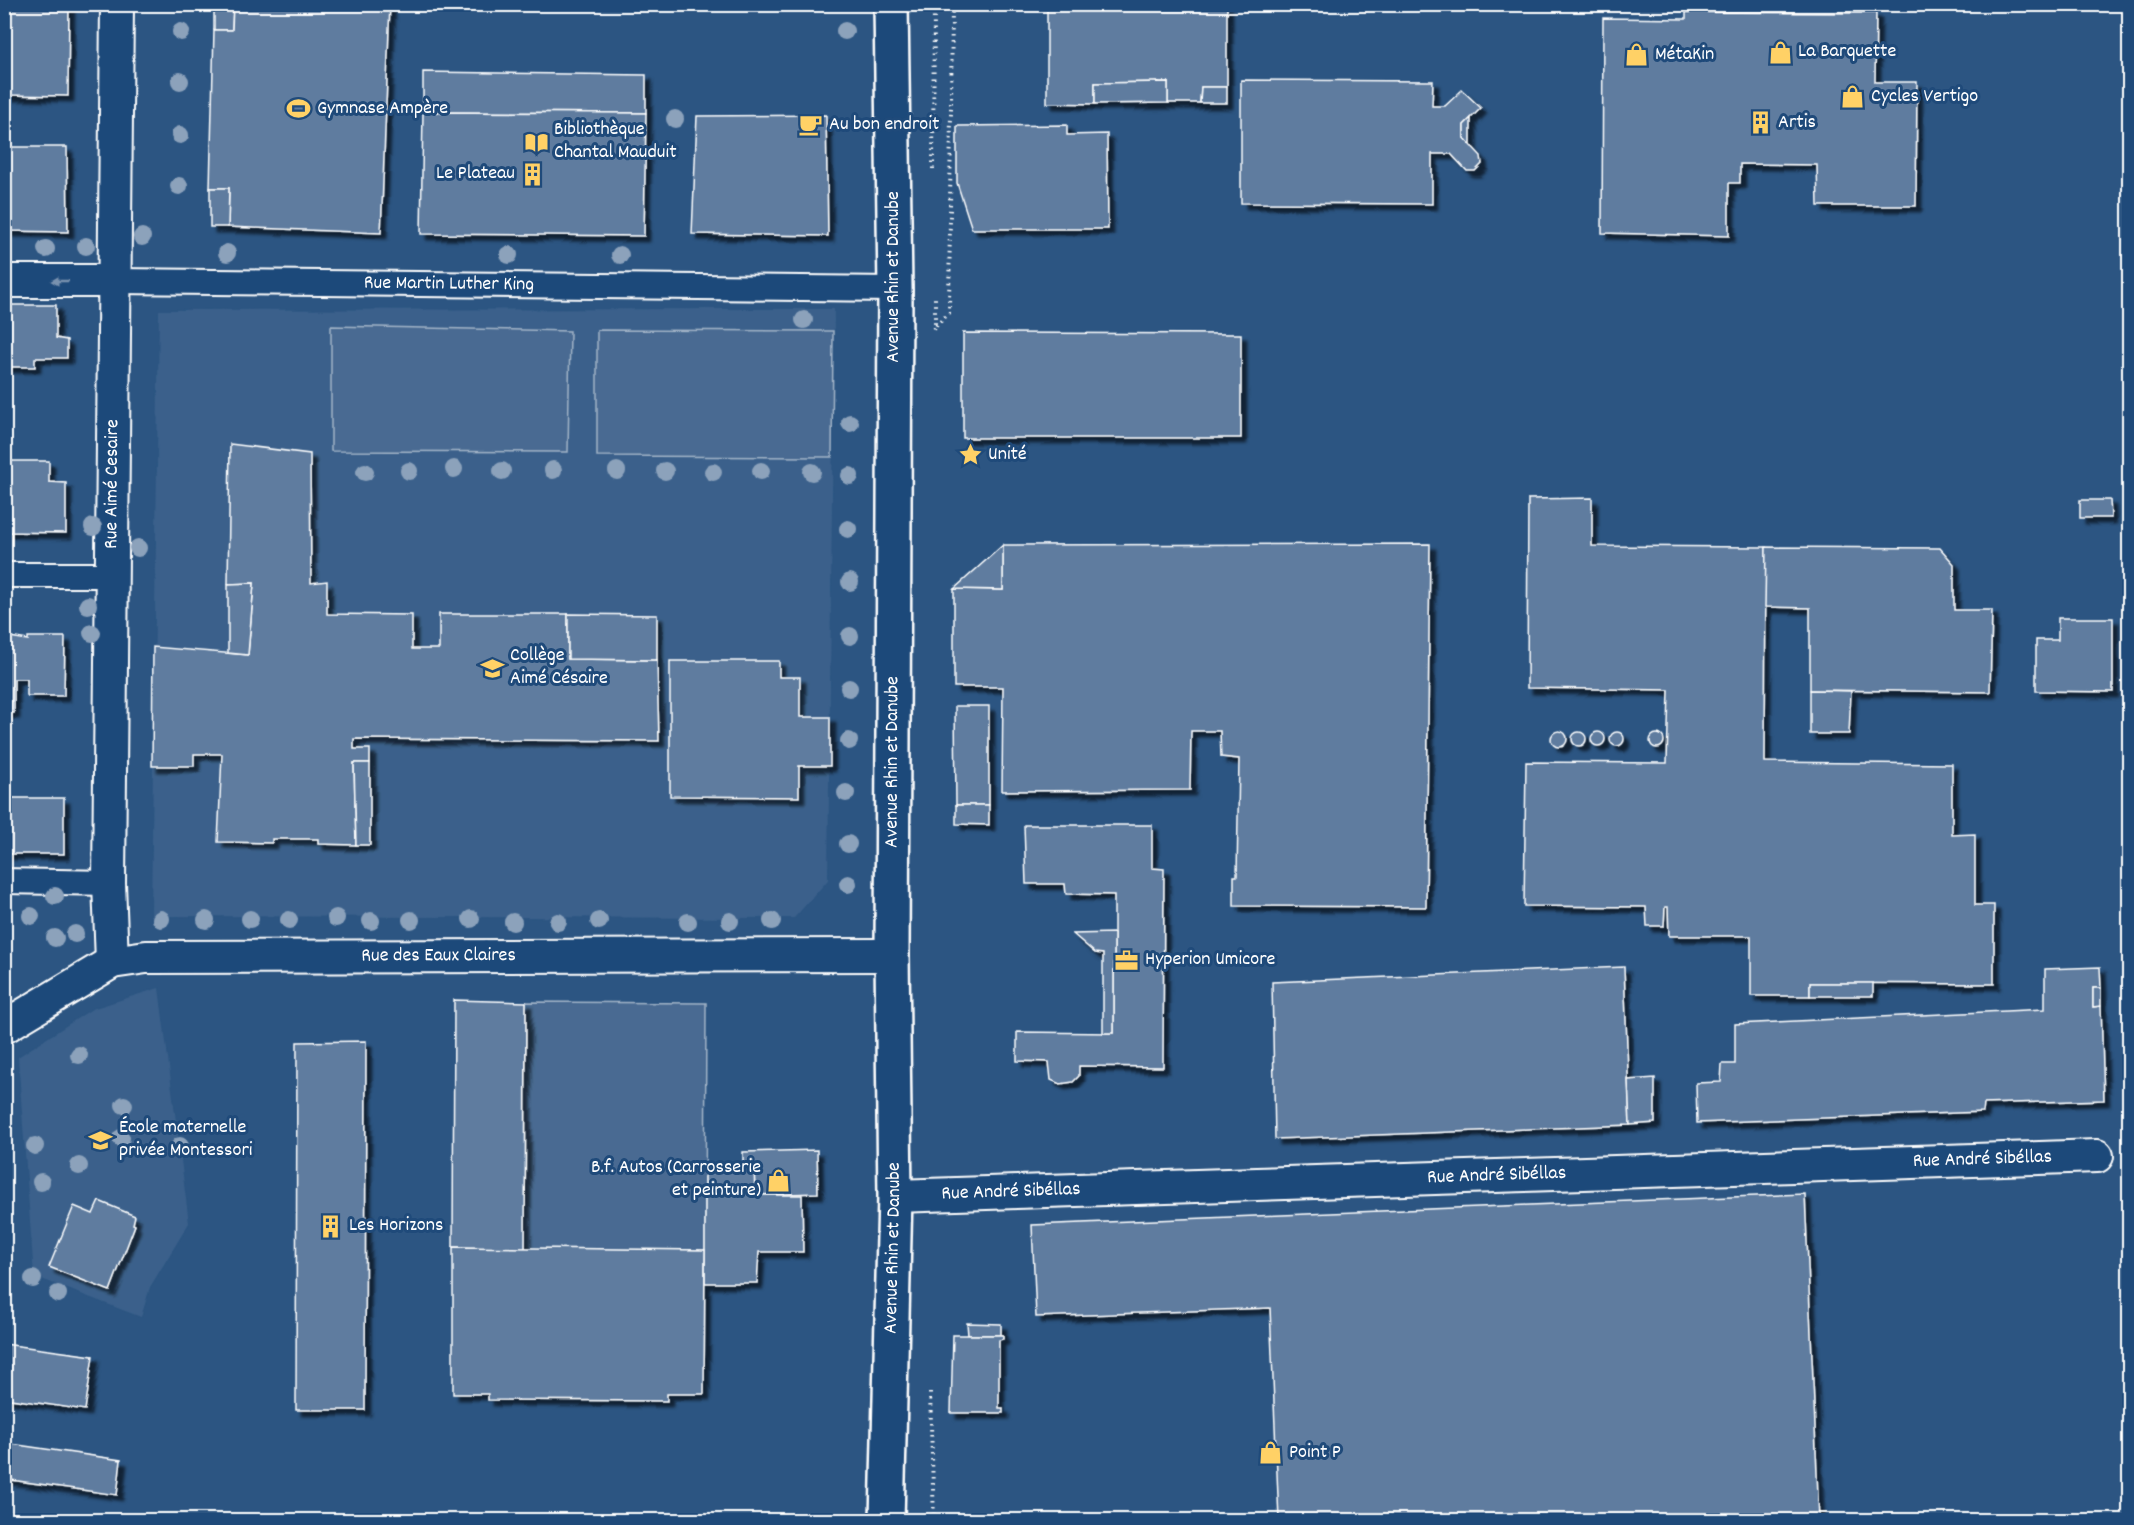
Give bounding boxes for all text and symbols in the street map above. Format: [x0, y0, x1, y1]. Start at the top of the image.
place label: La Barquette [1798, 38, 1896, 66]
shop icon: La Barquette [1767, 39, 1793, 65]
place label: MétaKin [1655, 41, 1714, 69]
shop icon: MétaKin [1624, 42, 1650, 68]
place label: Cycles Vertigo [1871, 83, 1978, 111]
shop icon: Cycles Vertigo [1840, 84, 1866, 110]
place label: Gymnase Ampère [317, 95, 448, 123]
sports icon: Gymnase Ampère [286, 96, 312, 122]
place label: Artis [1778, 109, 1816, 137]
building icon: Artis [1747, 110, 1773, 136]
place label: Au bon endroit [829, 111, 939, 139]
cafe icon: Au bon endroit [798, 112, 824, 138]
place label: Bibliothèque Chantal Mauduit [554, 116, 677, 167]
library icon: Bibliothèque Chantal Mauduit [523, 129, 549, 155]
place label: Le Plateau [436, 160, 515, 188]
building icon: Le Plateau [520, 161, 546, 187]
street label: Avenue Rhin et Danube [880, 191, 908, 363]
street label: Rue Martin Luther King [364, 270, 534, 299]
one-way arrow [50, 276, 69, 286]
street label: Rue Aimé Cesaire [98, 419, 127, 549]
place label: Unité [988, 441, 1027, 469]
place icon: Unité [957, 442, 983, 468]
place label: Collège Aimé Césaire [510, 642, 608, 693]
school or university icon: Collège Aimé Césaire [479, 655, 505, 681]
street label: Avenue Rhin et Danube [878, 676, 907, 848]
street label: Rue des Eaux Claires [361, 942, 516, 970]
place label: Hyperion Umicore [1145, 946, 1276, 974]
office icon: Hyperion Umicore [1114, 947, 1140, 973]
place label: École maternelle privée Montessori [119, 1114, 253, 1165]
school or university icon: École maternelle privée Montessori [88, 1127, 114, 1153]
street label: Rue André Sibéllas [1912, 1144, 2052, 1176]
place label: B.f. Autos (Carrosserie et peinture) [591, 1154, 761, 1205]
street label: Rue André Sibéllas [1427, 1160, 1567, 1192]
street label: Avenue Rhin et Danube [878, 1162, 909, 1334]
shop icon: B.f. Autos (Carrosserie et peinture) [766, 1167, 792, 1193]
street label: Rue André Sibéllas [941, 1176, 1081, 1208]
place label: Les Horizons [349, 1212, 443, 1240]
building icon: Les Horizons [318, 1213, 344, 1239]
place label: Point P [1289, 1439, 1341, 1467]
shop icon: Point P [1258, 1440, 1284, 1466]

